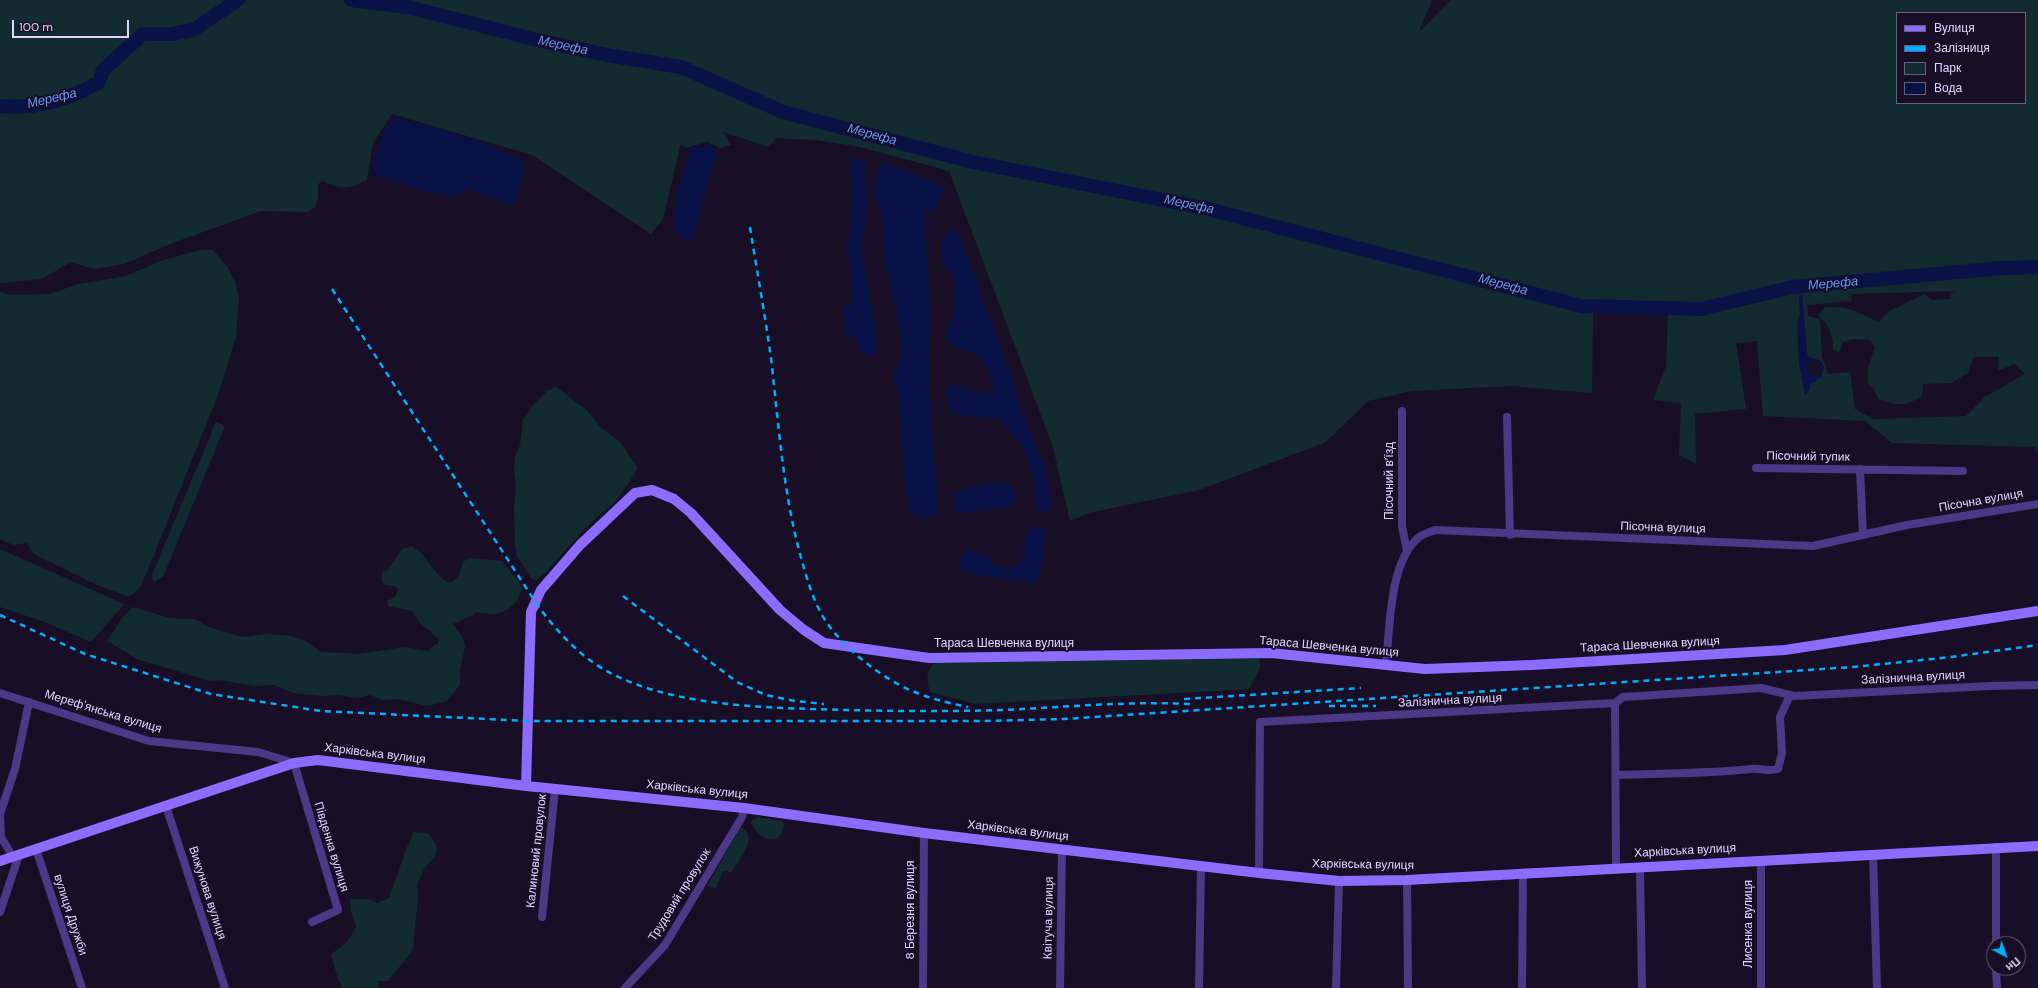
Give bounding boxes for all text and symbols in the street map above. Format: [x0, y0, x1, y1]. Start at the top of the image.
scale bar [14, 12, 131, 38]
legend [1896, 12, 2026, 104]
text: 100 m [19, 19, 53, 35]
text: Вулиця [1934, 20, 1975, 36]
water label: Мерефа [537, 33, 589, 59]
text: Залізниця [1934, 40, 1990, 56]
text: Парк [1934, 60, 1961, 76]
text: Вода [1934, 80, 1962, 96]
water label: Мерефа [26, 86, 78, 112]
water label: Мерефа [846, 121, 898, 149]
water label: Мерефа [1163, 192, 1215, 218]
water label: Мерефа [1477, 271, 1529, 299]
water label: Мерефа [1807, 274, 1859, 294]
street label: Пісочний в’їзд [1383, 442, 1397, 520]
street label: Пісочний тупик [1766, 449, 1850, 465]
street label: Пісочна вулиця [1938, 486, 2024, 516]
street label: Пісочна вулиця [1620, 519, 1706, 537]
street label: Тараса Шевченка вулиця [1259, 634, 1399, 660]
street label: Тараса Шевченка вулиця [1580, 634, 1720, 656]
street label: Тараса Шевченка вулиця [934, 637, 1074, 651]
street label: Залізнична вулиця [1861, 668, 1965, 688]
street label: Мереф'янська вулиця [43, 687, 163, 737]
street label: Залізнична вулиця [1398, 691, 1502, 711]
street label: Харківська вулиця [323, 741, 427, 767]
street label: Харківська вулиця [645, 778, 749, 802]
street label: Калиновий провулок [524, 793, 550, 909]
street label: Південна вулиця [310, 800, 352, 894]
street label: Харківська вулиця [966, 818, 1070, 844]
street label: Харківська вулиця [1634, 841, 1736, 861]
street label: Вижунова вулиця [185, 845, 229, 941]
street label: Трудовий провулок [646, 846, 714, 944]
street label: Харківська вулиця [1312, 857, 1414, 873]
street label: 8 Березня вулиця [904, 861, 918, 959]
street label: вулиця Дружби [50, 873, 90, 957]
street label: Квітуча вулиця [1041, 877, 1057, 959]
street label: Лисенка вулиця [1742, 880, 1756, 968]
north arrow [1986, 936, 2026, 976]
text: Пн [2003, 954, 2023, 974]

